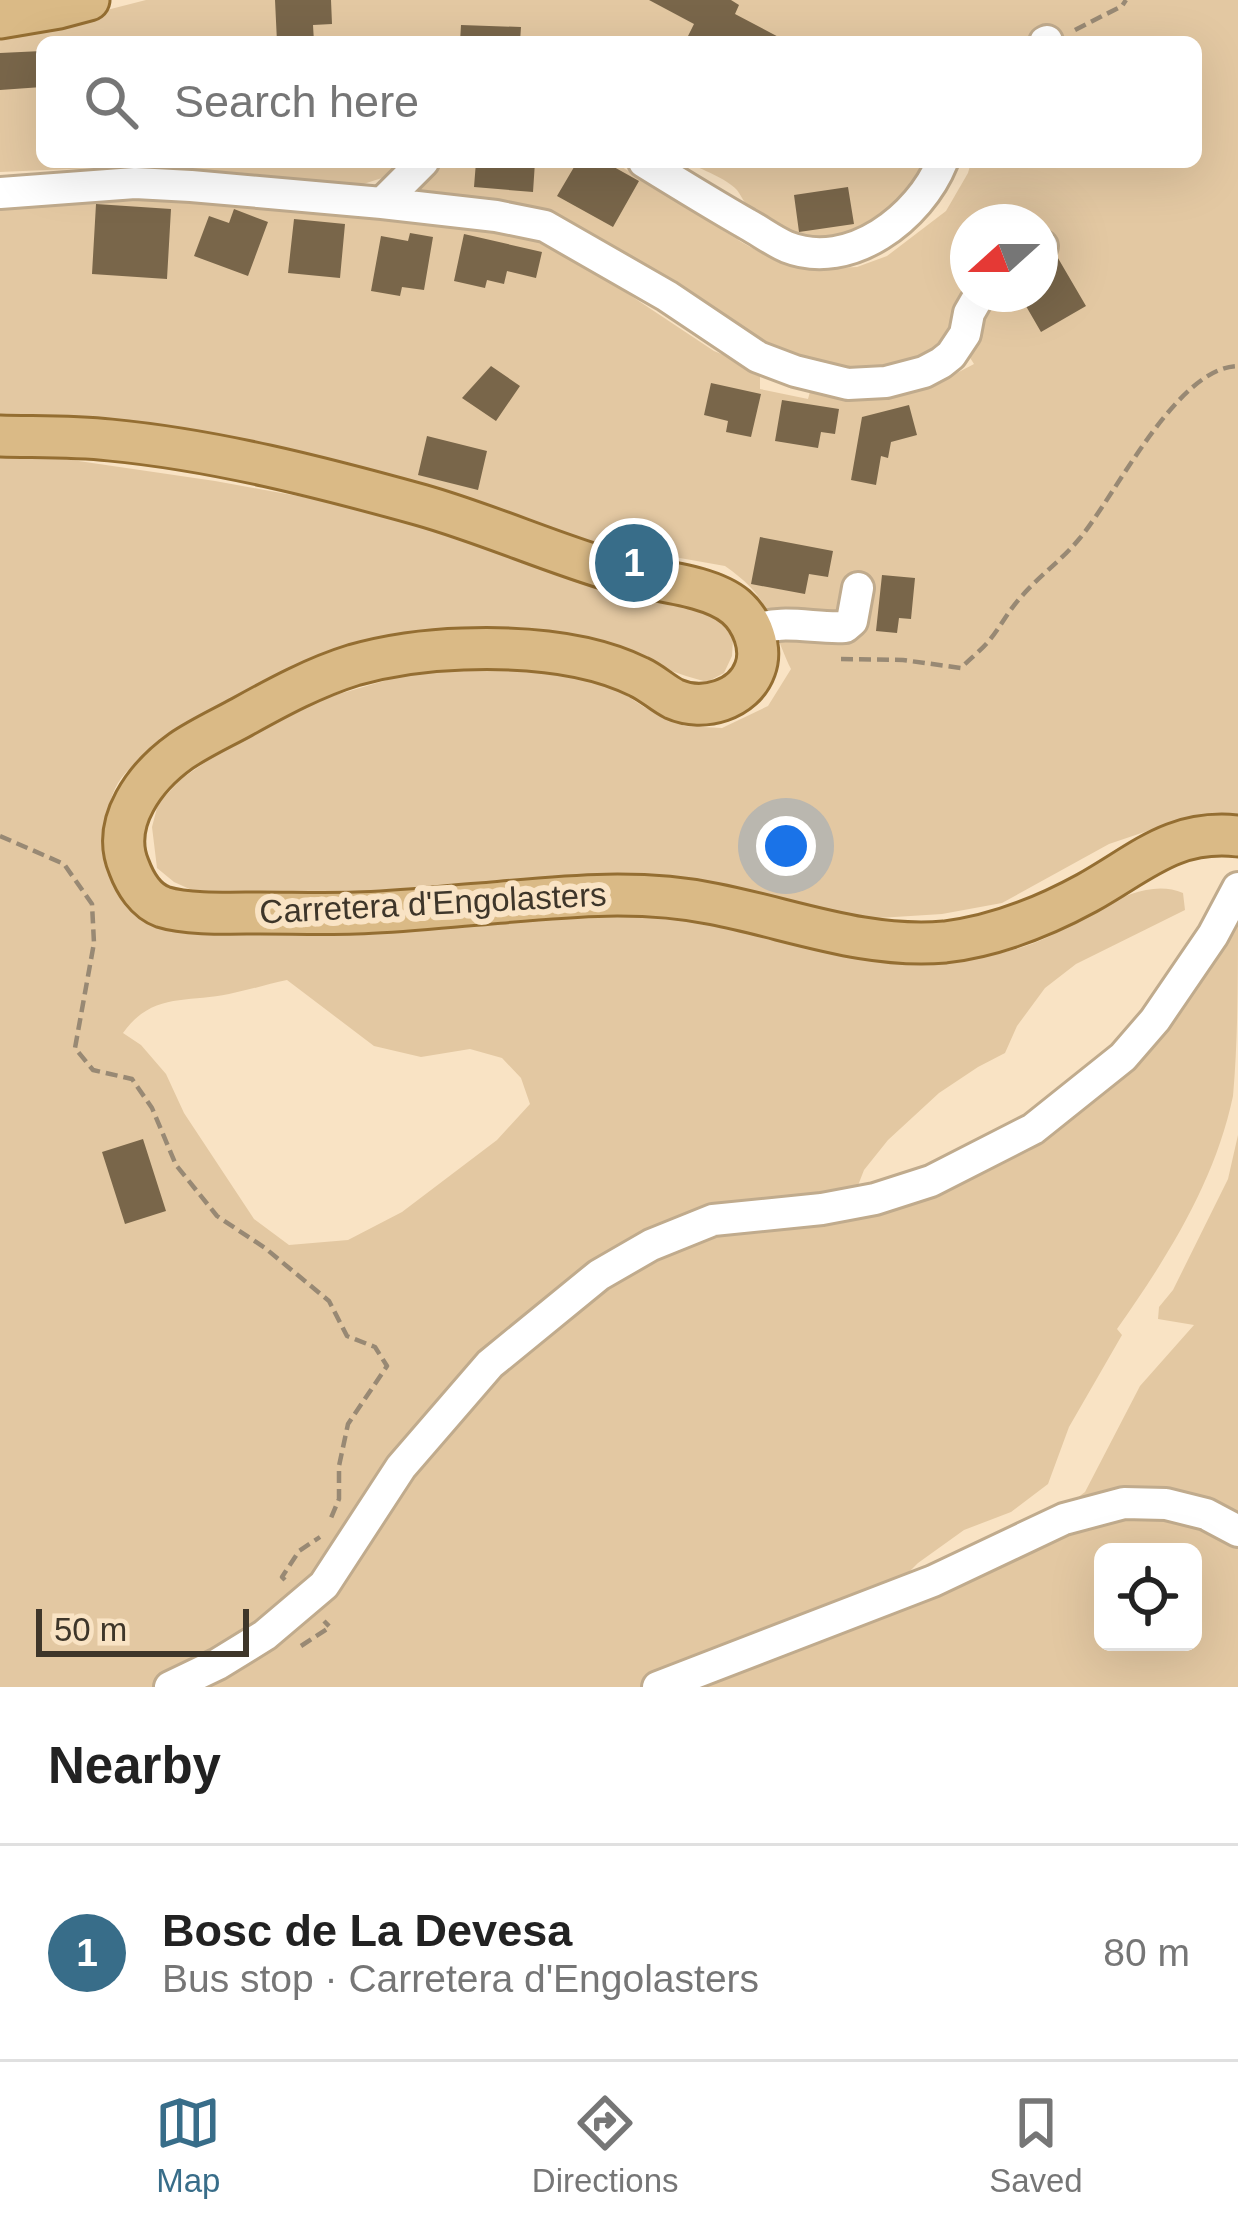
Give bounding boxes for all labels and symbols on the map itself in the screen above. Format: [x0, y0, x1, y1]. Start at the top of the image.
north arrow [950, 204, 1058, 312]
pin: 1 [595, 518, 673, 608]
your location [756, 816, 816, 876]
street label: Carretera d'Engolasters [259, 875, 607, 931]
scale bar [36, 1603, 249, 1656]

